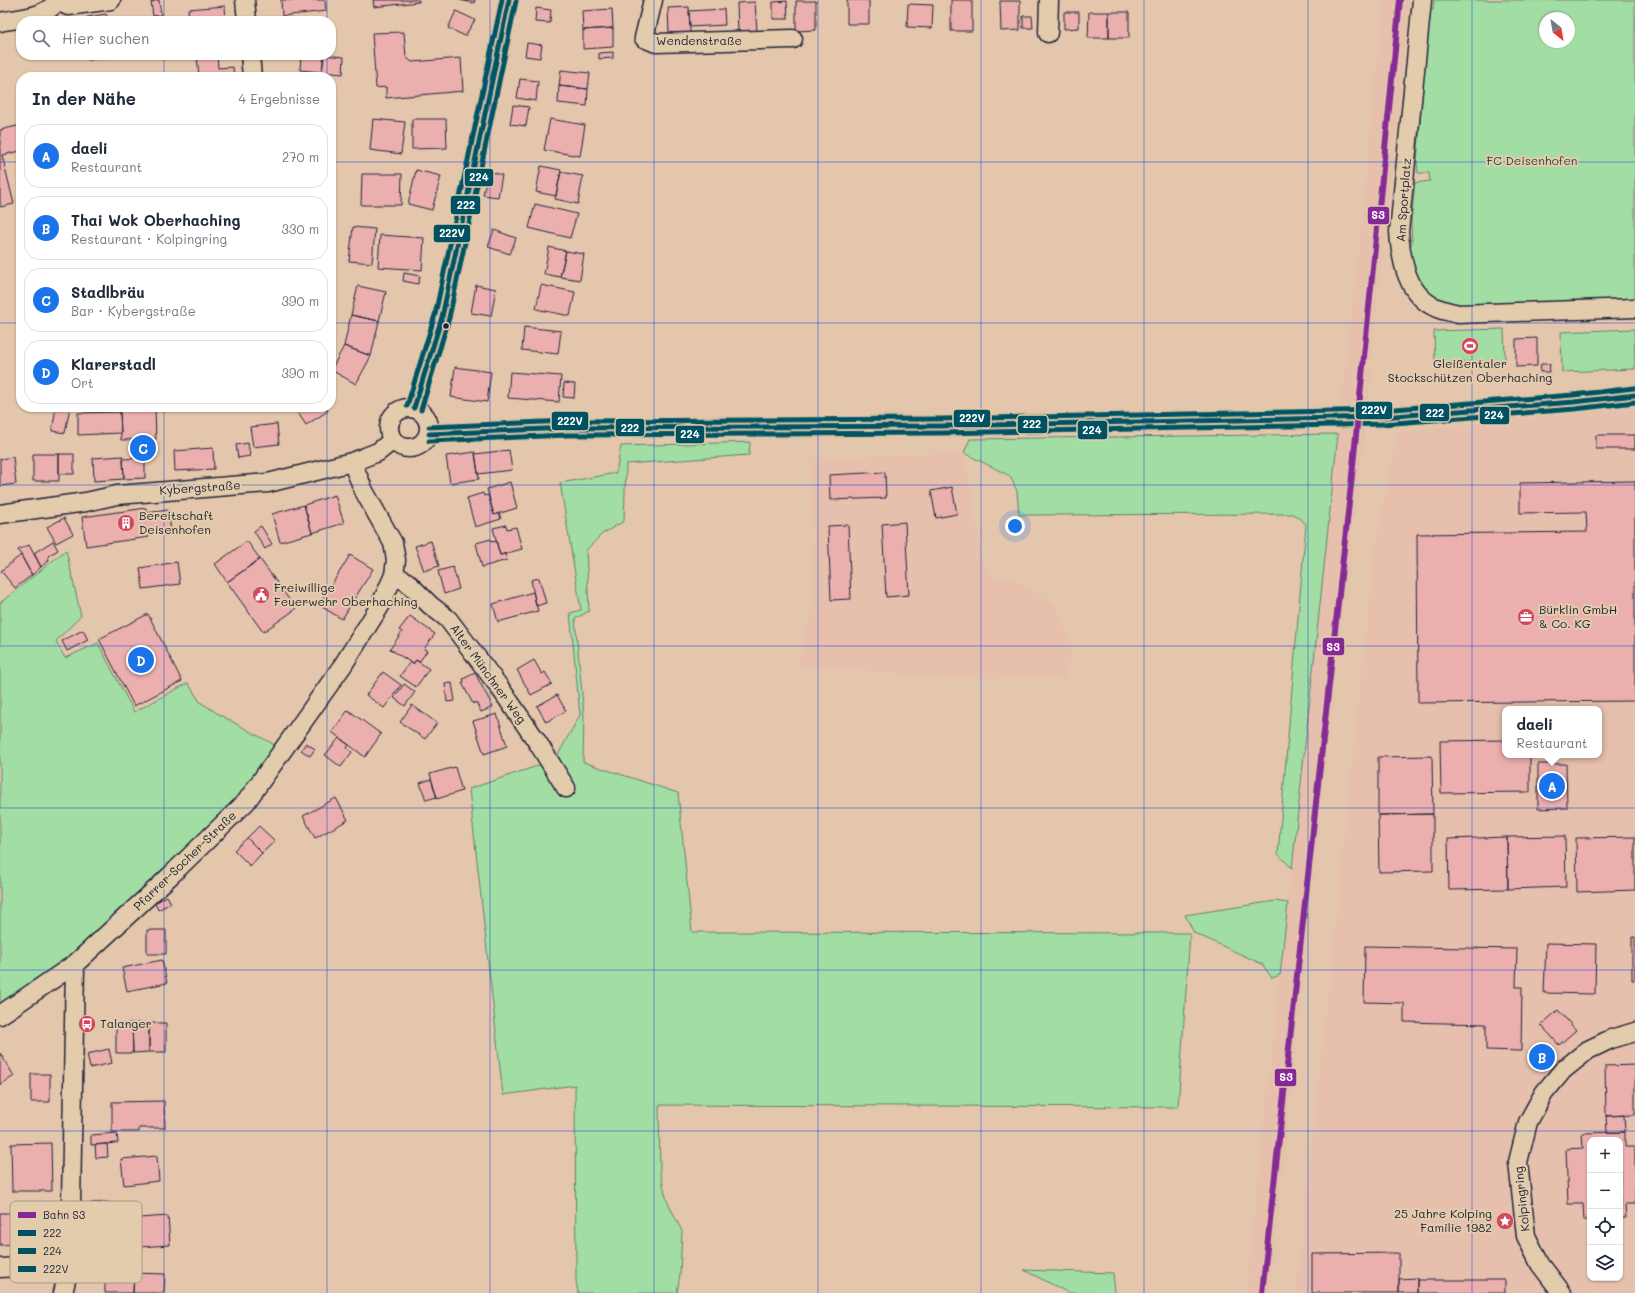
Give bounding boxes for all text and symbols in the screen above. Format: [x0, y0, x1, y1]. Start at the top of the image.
north arrow [1539, 12, 1575, 48]
search box [16, 16, 336, 60]
icon: search [30, 27, 52, 49]
text: Hier suchen [62, 28, 149, 48]
street label: Wendenstraße [656, 32, 742, 48]
text: In der Nähe [32, 87, 136, 109]
text: 4 Ergebnisse [239, 90, 320, 107]
text: daeli [71, 138, 108, 158]
text: A [41, 148, 51, 165]
text: 270 m [282, 148, 319, 165]
park label: FC Deisenhofen [1487, 152, 1578, 168]
street label: Am Sportplatz [1392, 157, 1414, 242]
text: Restaurant [71, 158, 142, 175]
line badge: 224 [464, 168, 494, 187]
text: 224 [469, 169, 489, 184]
line badge: 222 [450, 195, 481, 215]
text: 222 [457, 197, 475, 212]
line badge: S3 [1367, 206, 1390, 225]
text: S3 [1371, 207, 1385, 222]
text: Thai Wok Oberhaching [71, 210, 240, 230]
text: B [42, 220, 50, 237]
text: 330 m [281, 220, 319, 237]
line badge: 222V [433, 224, 471, 243]
text: 222V [439, 225, 465, 240]
text: Restaurant · Kolpingring [71, 230, 227, 247]
text: Stadlbräu [71, 282, 145, 302]
text: C [41, 292, 51, 309]
text: 390 m [281, 292, 319, 309]
text: Bar · Kybergstraße [71, 302, 196, 319]
unlabelled marker [441, 321, 451, 331]
sports icon: Gleißentaler Stockschützen Oberhaching [1460, 336, 1480, 356]
text: Klarerstadl [71, 354, 156, 374]
place label: Gleißentaler Stockschützen Oberhaching [1388, 355, 1552, 385]
text: D [41, 364, 51, 381]
text: 390 m [281, 364, 319, 381]
text: Ort [71, 374, 94, 391]
line badge: 222V [1355, 401, 1393, 420]
text: 222V [1361, 402, 1387, 417]
line badge: 222 [1419, 403, 1450, 422]
text: 222 [1426, 405, 1444, 420]
line badge: 224 [1479, 406, 1510, 425]
text: 224 [1484, 407, 1504, 422]
line badge: 222V [953, 409, 991, 428]
text: 222V [959, 410, 985, 425]
line badge: 222V [551, 411, 589, 431]
text: 222V [557, 413, 583, 428]
line badge: 222 [1017, 415, 1048, 434]
text: 222 [1023, 416, 1041, 431]
line badge: 222 [615, 418, 645, 437]
text: 222 [621, 420, 639, 435]
line badge: 224 [1077, 420, 1108, 440]
text: 224 [1082, 422, 1102, 437]
line badge: 224 [675, 425, 705, 444]
text: 224 [680, 426, 700, 441]
pin: C [130, 433, 156, 463]
street label: Kybergstraße [159, 476, 241, 498]
place label: Bereitschaft Deisenhofen [139, 507, 213, 537]
building icon: Bereitschaft Deisenhofen [116, 513, 136, 533]
your location [1005, 516, 1025, 536]
place label: Freiwillige Feuerwehr Oberhaching [274, 579, 418, 609]
public building icon: Freiwillige Feuerwehr Oberhaching [251, 585, 271, 605]
place label: Bürklin GmbH & Co. KG [1539, 601, 1617, 631]
office icon: Bürklin GmbH & Co. KG [1516, 607, 1536, 627]
street label: Alter Münchner Weg [447, 620, 530, 726]
line badge: S3 [1322, 637, 1345, 656]
text: S3 [1326, 639, 1340, 654]
pin: D [128, 645, 154, 675]
popup [1502, 706, 1602, 758]
text: daeli [1516, 714, 1553, 734]
text: Restaurant [1516, 734, 1588, 751]
pin: A [1539, 771, 1565, 801]
street label: Pfarrer-Socher-Straße [130, 807, 239, 914]
bus stop icon: Talanger [77, 1014, 97, 1034]
place label: Talanger [100, 1015, 152, 1031]
pin: B [1529, 1042, 1555, 1072]
line badge: S3 [1274, 1068, 1297, 1087]
text: S3 [1279, 1069, 1293, 1084]
map controls [1587, 1137, 1623, 1281]
button: + [1587, 1137, 1623, 1173]
street label: Kolpingring [1510, 1166, 1532, 1232]
button: − [1587, 1173, 1623, 1209]
legend [10, 1201, 142, 1283]
place label: 25 Jahre Kolping Familie 1982 [1394, 1205, 1492, 1235]
text: Bahn S3 [43, 1207, 86, 1222]
button: locate [1587, 1209, 1623, 1245]
place icon: 25 Jahre Kolping Familie 1982 [1495, 1211, 1515, 1231]
text: 222 [43, 1225, 61, 1240]
text: 224 [43, 1243, 62, 1258]
button: layers [1587, 1245, 1623, 1281]
text: 222V [43, 1261, 68, 1276]

